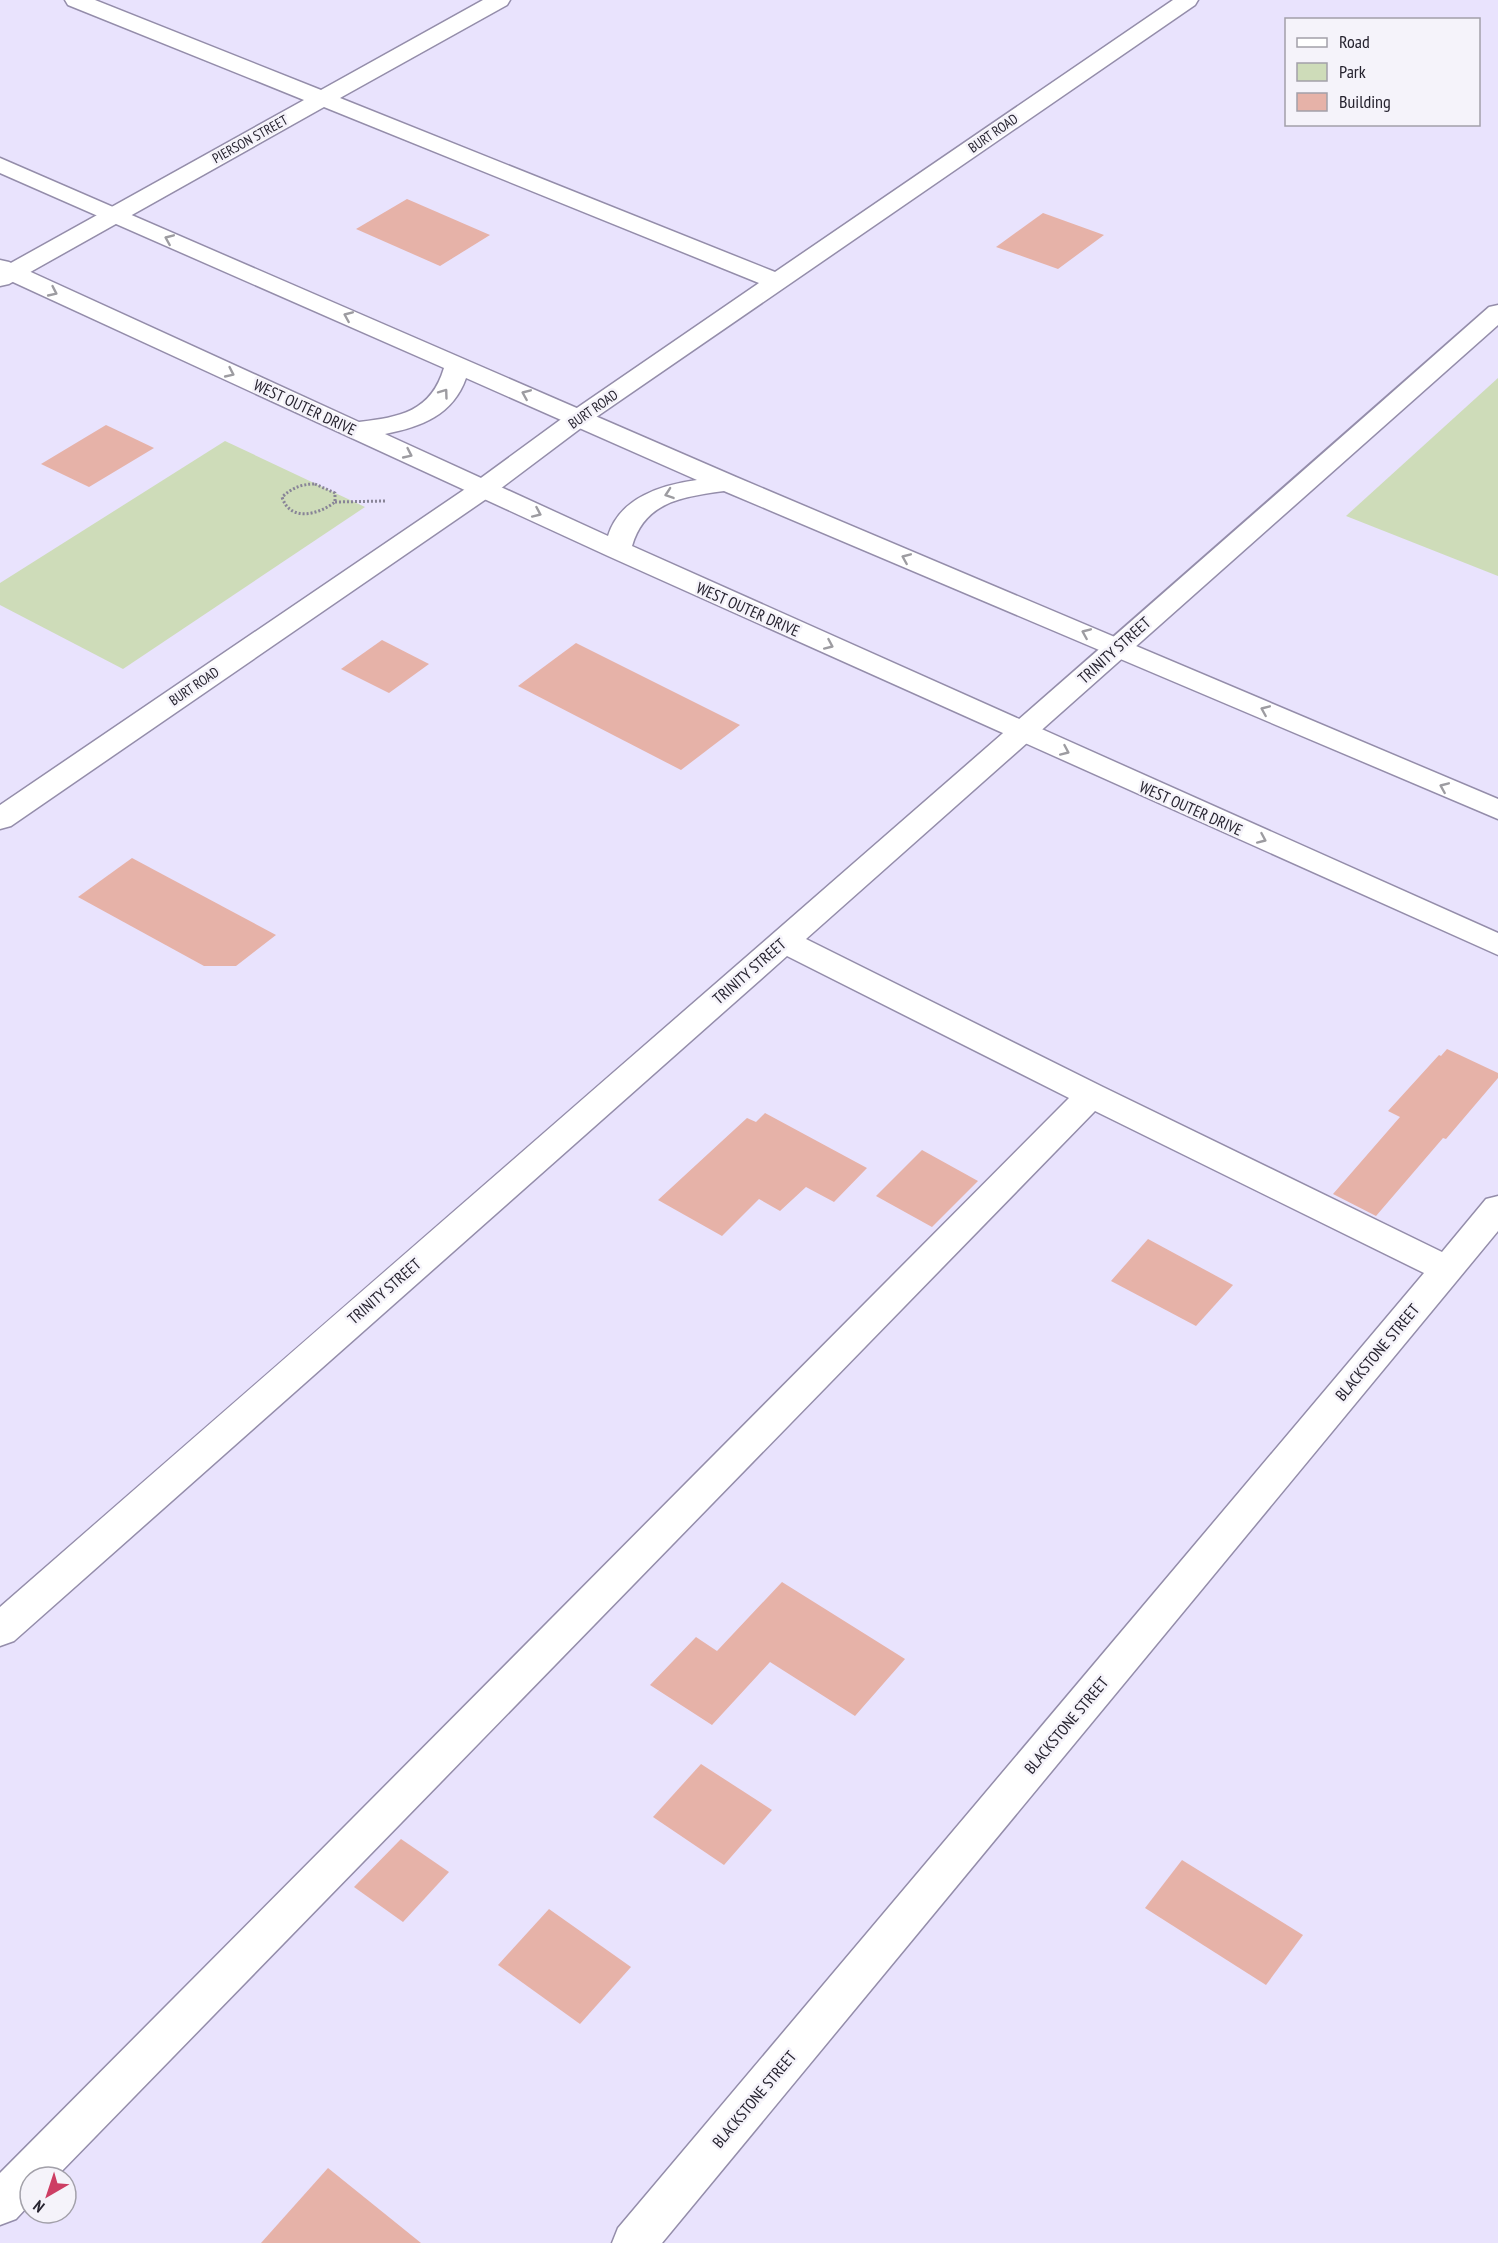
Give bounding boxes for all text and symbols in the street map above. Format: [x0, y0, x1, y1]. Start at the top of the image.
legend [1285, 18, 1480, 126]
text: Road [1339, 30, 1370, 53]
text: Park [1339, 60, 1366, 83]
text: Building [1339, 90, 1391, 113]
street label: BURT ROAD [965, 109, 1021, 157]
street label: PIERSON STREET [209, 110, 292, 167]
one-way arrow [164, 234, 175, 246]
one-way arrow [47, 284, 58, 296]
one-way arrow [343, 311, 354, 323]
one-way arrow [224, 366, 235, 378]
street label: WEST OUTER DRIVE [251, 375, 360, 440]
street label: BURT ROAD [565, 385, 621, 433]
one-way arrow [437, 389, 448, 400]
one-way arrow [522, 389, 533, 401]
one-way arrow [401, 447, 412, 459]
one-way arrow [664, 486, 675, 499]
one-way arrow [530, 506, 541, 518]
one-way arrow [901, 553, 912, 565]
street label: WEST OUTER DRIVE [693, 577, 803, 641]
street label: TRINITY STREET [1074, 612, 1154, 688]
one-way arrow [1081, 628, 1092, 640]
one-way arrow [823, 638, 834, 650]
street label: BURT ROAD [166, 663, 222, 709]
one-way arrow [1260, 705, 1271, 717]
one-way arrow [1058, 744, 1069, 756]
street label: WEST OUTER DRIVE [1136, 776, 1246, 840]
one-way arrow [1440, 782, 1451, 794]
one-way arrow [1255, 832, 1266, 844]
street label: TRINITY STREET [708, 934, 790, 1008]
street label: TRINITY STREET [343, 1254, 425, 1328]
street label: BLACKSTONE STREET [1331, 1299, 1423, 1405]
street label: BLACKSTONE STREET [1020, 1672, 1112, 1778]
street label: BLACKSTONE STREET [708, 2046, 800, 2152]
north arrow [18, 2165, 78, 2225]
text: N [29, 2196, 48, 2217]

